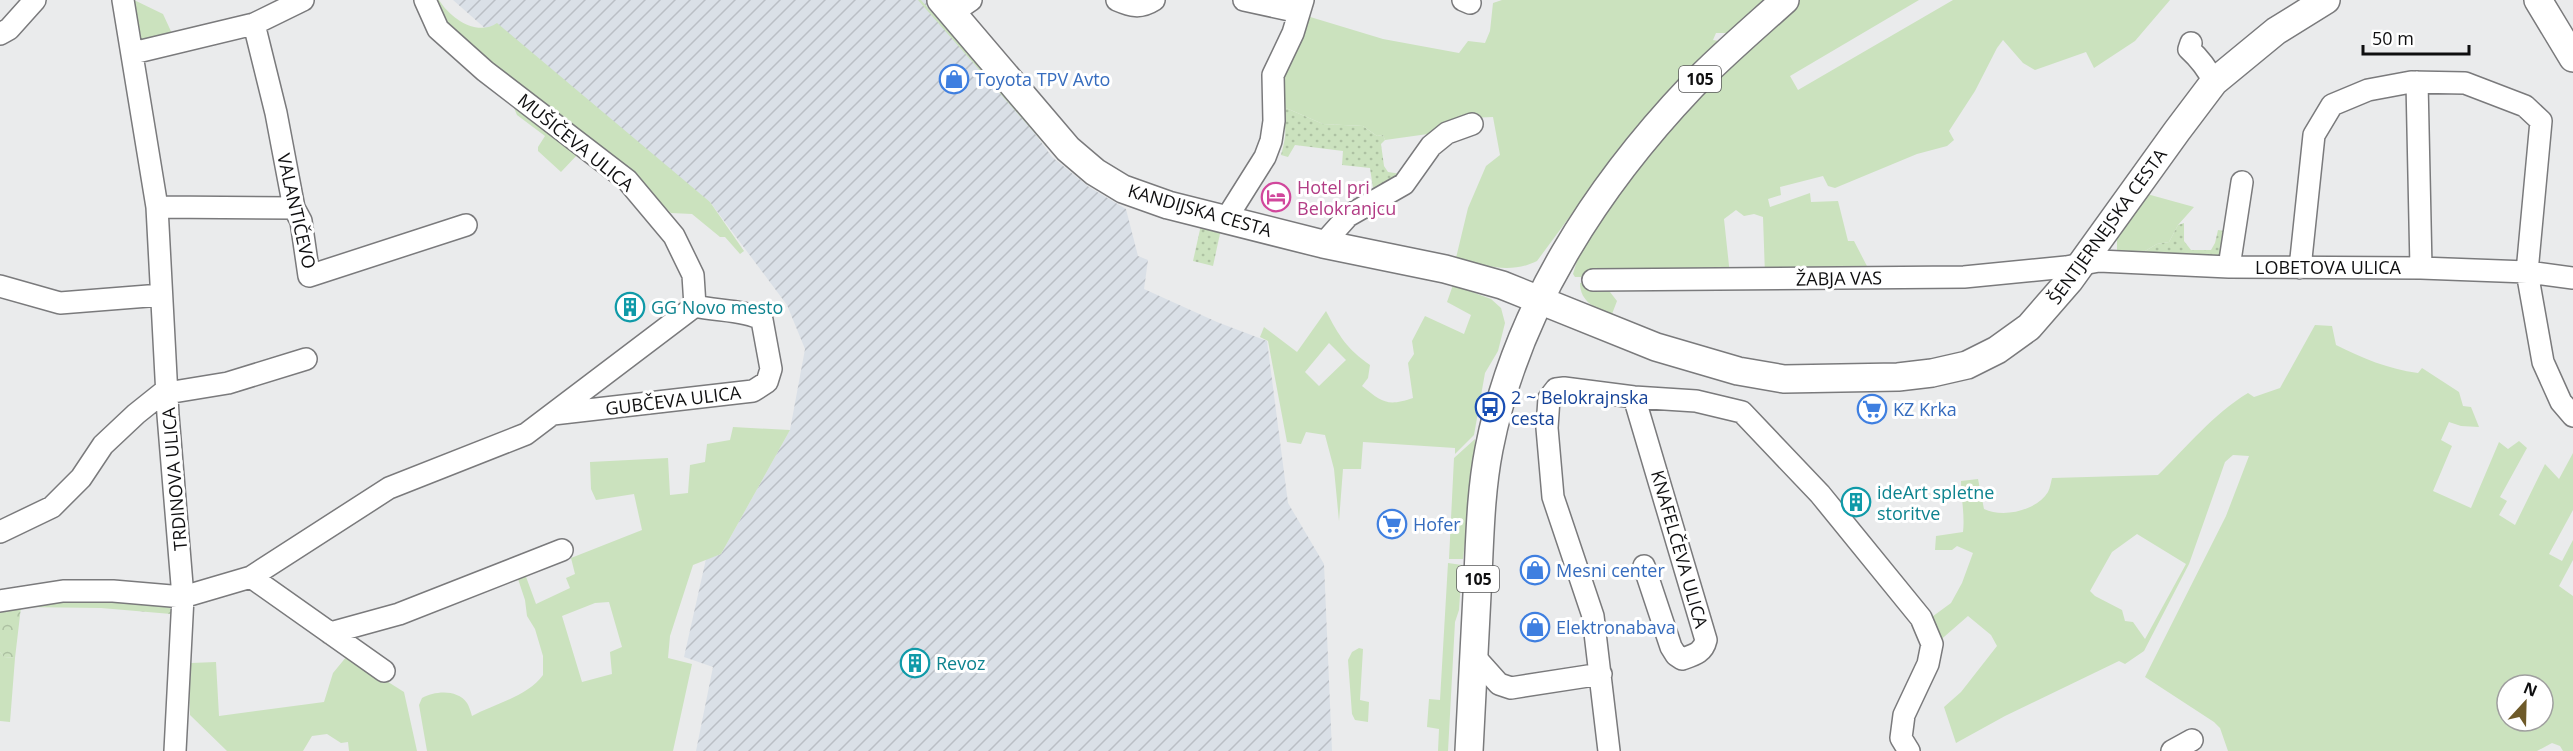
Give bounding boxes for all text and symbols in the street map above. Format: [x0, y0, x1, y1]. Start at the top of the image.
scale bar [2363, 18, 2470, 56]
text: 50 m [2372, 26, 2414, 50]
shop icon: Toyota TPV Avto [938, 63, 970, 95]
road number: 105 [1679, 66, 1721, 92]
place label: Toyota TPV Avto [975, 67, 1110, 91]
street label: MUŠIČEVA ULICA [513, 88, 639, 197]
street label: ŠENTJERNEJSKA CESTA [2042, 143, 2172, 309]
street label: VALANTIČEVO [272, 151, 322, 271]
place label: Hotel pri Belokranjcu [1297, 175, 1396, 220]
street label: KANDIJSKA CESTA [1125, 178, 1275, 242]
hotel icon: Hotel pri Belokranjcu [1260, 181, 1292, 213]
street label: LOBETOVA ULICA [2255, 255, 2402, 279]
street label: ŽABJA VAS [1796, 265, 1882, 291]
building icon: GG Novo mesto [614, 291, 646, 323]
place label: GG Novo mesto [651, 295, 783, 319]
street label: GUBČEVA ULICA [604, 380, 743, 420]
place label: 2 ~ Belokrajnska cesta [1511, 385, 1648, 430]
bus stop icon: 2 ~ Belokrajnska cesta [1474, 391, 1506, 423]
supermarket icon: KZ Krka [1856, 393, 1888, 425]
place label: KZ Krka [1893, 397, 1957, 421]
street label: TRDINOVA ULICA [156, 406, 192, 552]
street label: KNAFELČEVA ULICA [1646, 467, 1714, 631]
place label: ideArt spletne storitve [1877, 480, 1994, 525]
building icon: ideArt spletne storitve [1840, 486, 1872, 518]
supermarket icon: Hofer [1376, 508, 1408, 540]
place label: Hofer [1413, 512, 1461, 536]
shop icon: Mesni center [1519, 554, 1551, 586]
place label: Mesni center [1556, 558, 1665, 582]
road number: 105 [1457, 566, 1499, 592]
shop icon: Elektronabava [1519, 611, 1551, 643]
place label: Elektronabava [1556, 615, 1676, 639]
building icon: Revoz [899, 647, 931, 679]
place label: Revoz [936, 651, 985, 675]
north arrow [2495, 673, 2555, 733]
text: N [2520, 676, 2541, 702]

